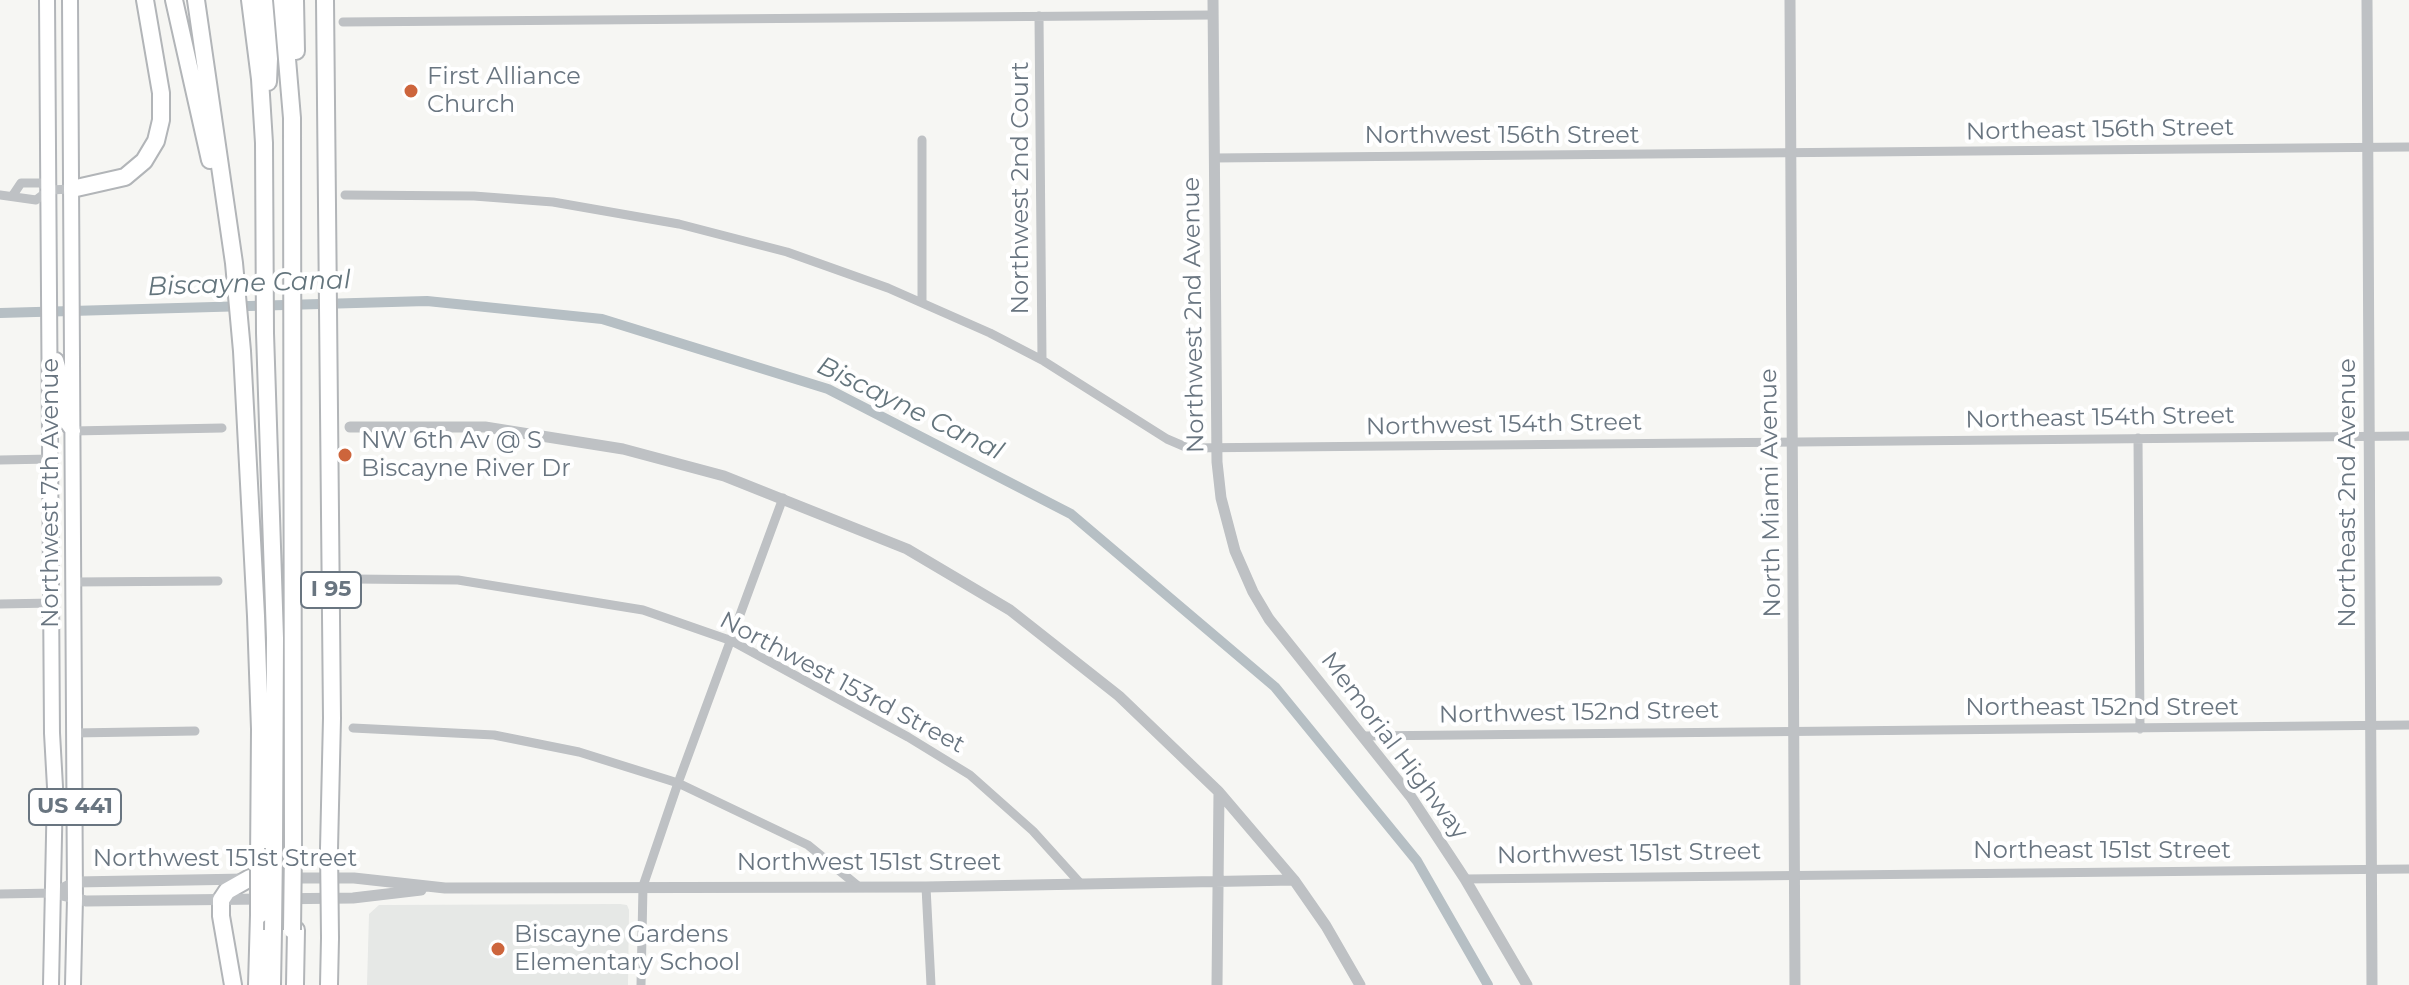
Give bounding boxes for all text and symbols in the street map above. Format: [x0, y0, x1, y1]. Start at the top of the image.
street label: Northwest 2nd Court [1007, 61, 1035, 315]
place label: First Alliance Church [427, 63, 581, 119]
marker: First Alliance Church [402, 82, 420, 100]
street label: Northeast 156th Street [1966, 113, 2234, 147]
street label: Northwest 156th Street [1365, 122, 1639, 150]
street label: Northwest 2nd Avenue [1177, 177, 1211, 453]
water label: Biscayne Canal [147, 265, 351, 303]
water label: Biscayne Canal [812, 350, 1008, 468]
street label: Northwest 7th Avenue [37, 358, 65, 628]
street label: Northeast 2nd Avenue [2334, 358, 2362, 628]
street label: North Miami Avenue [1754, 368, 1788, 618]
street label: Northeast 154th Street [1965, 401, 2235, 435]
street label: Northwest 154th Street [1366, 408, 1642, 442]
place label: NW 6th Av @ S Biscayne River Dr [361, 427, 571, 483]
marker: NW 6th Av @ S Biscayne River Dr [336, 446, 354, 464]
road number: I 95 [301, 572, 361, 608]
street label: Northwest 153rd Street [715, 606, 969, 760]
street label: Memorial Highway [1314, 647, 1474, 845]
street label: Northeast 152nd Street [1965, 694, 2239, 722]
street label: Northwest 152nd Street [1439, 696, 1719, 730]
road number: US 441 [29, 789, 121, 825]
street label: Northwest 151st Street [1497, 837, 1761, 871]
street label: Northeast 151st Street [1973, 837, 2231, 865]
street label: Northwest 151st Street [93, 845, 357, 873]
street label: Northwest 151st Street [737, 849, 1001, 877]
place label: Biscayne Gardens Elementary School [514, 921, 740, 977]
marker: Biscayne Gardens Elementary School [489, 940, 507, 958]

